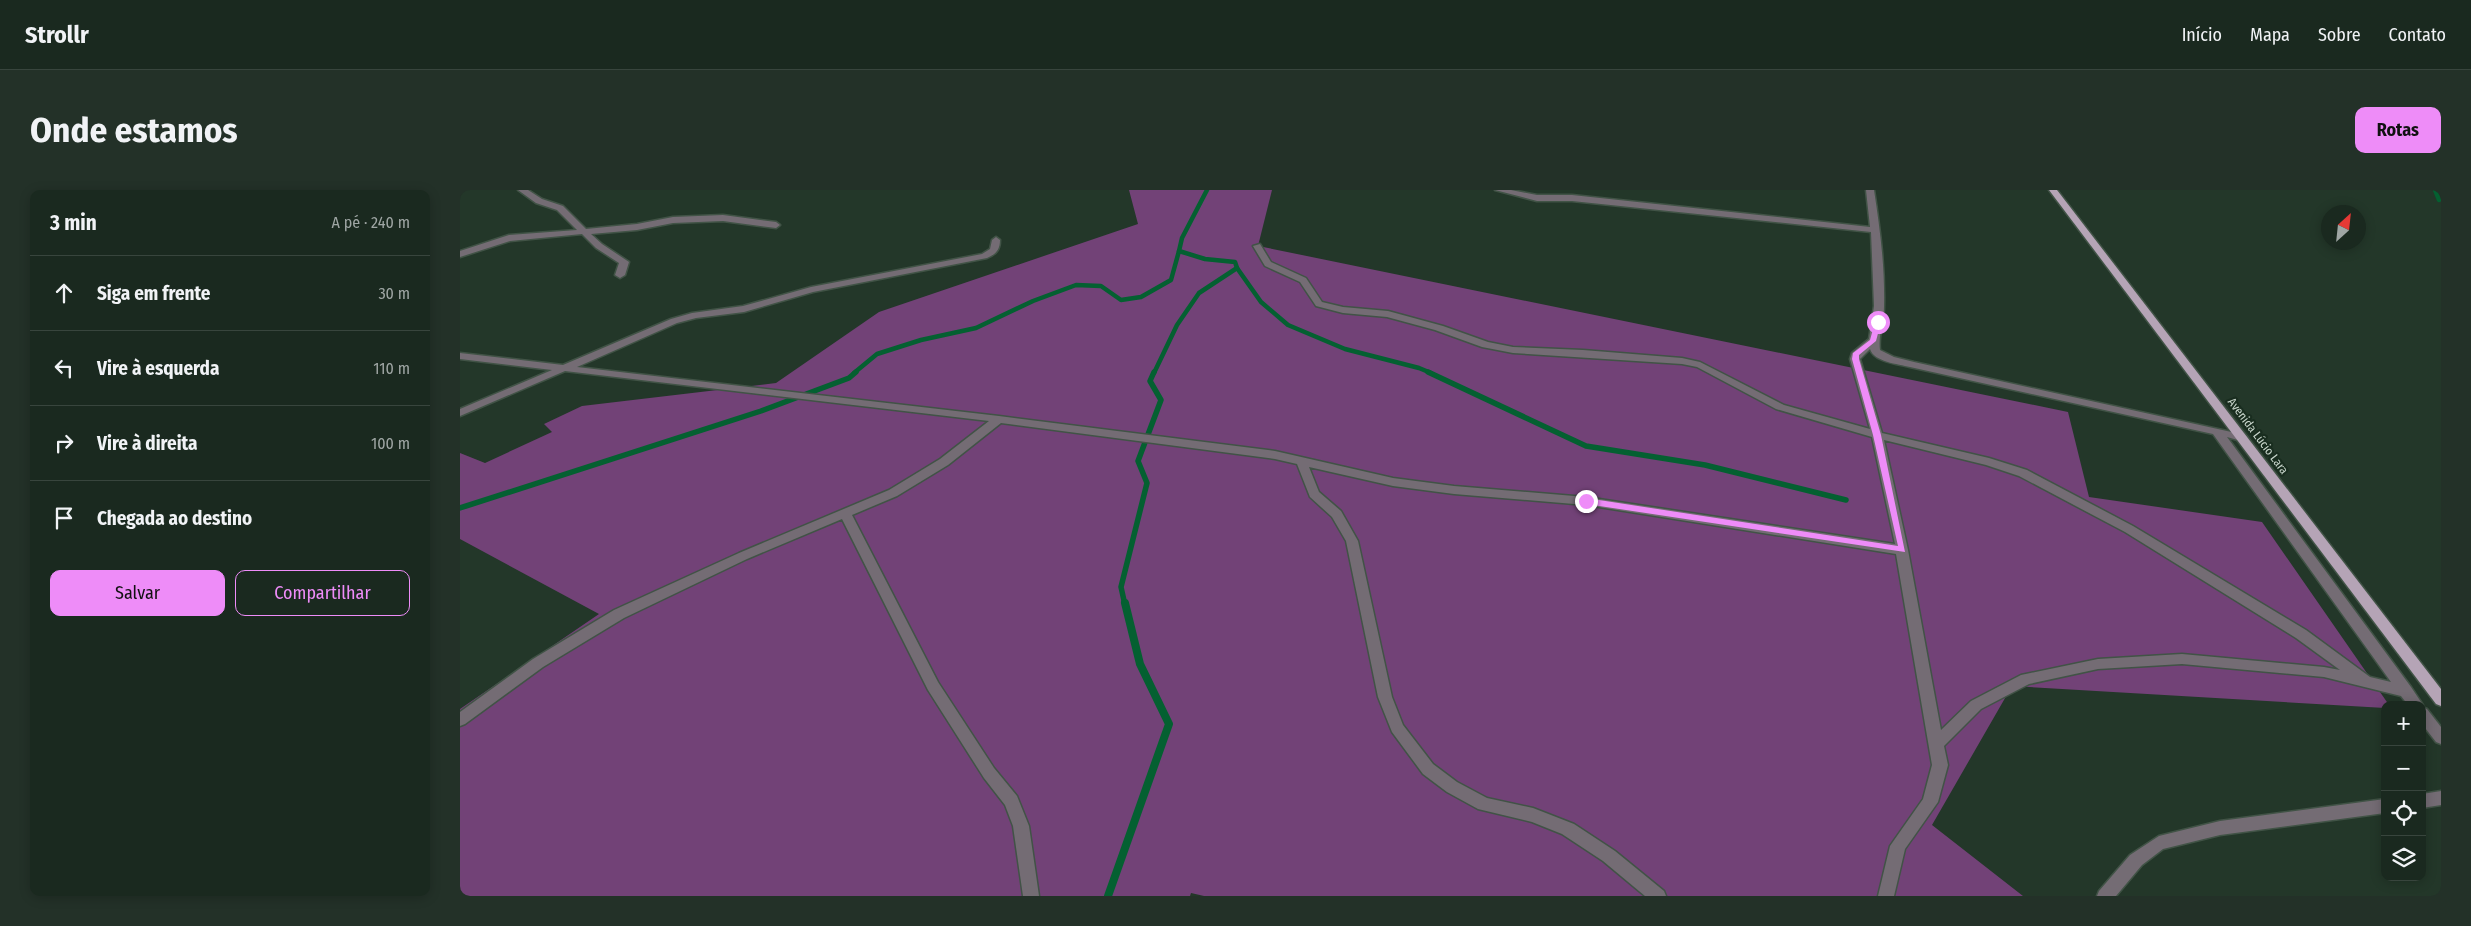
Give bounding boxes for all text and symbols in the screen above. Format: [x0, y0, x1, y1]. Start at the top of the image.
text: Strollr [25, 21, 89, 49]
text: Início [2182, 24, 2222, 46]
text: Mapa [2250, 24, 2290, 46]
text: Sobre [2318, 24, 2361, 46]
text: Contato [2389, 24, 2446, 46]
button: Rotas [2355, 107, 2441, 153]
text: Onde estamos [30, 109, 238, 151]
north arrow [2321, 205, 2366, 250]
text: 3 min [50, 210, 97, 236]
text: A pé · 240 m [332, 213, 410, 232]
icon: ahead [50, 279, 78, 307]
text: Siga em frente [97, 282, 211, 305]
text: 30 m [378, 284, 410, 303]
route start [1867, 311, 1890, 334]
icon: left [50, 354, 78, 382]
text: Vire à esquerda [97, 357, 219, 380]
text: 110 m [373, 359, 410, 378]
street label: Avenida Lúcio Lara [2225, 395, 2291, 477]
icon: right [50, 429, 78, 457]
text: Vire à direita [97, 432, 198, 455]
text: 100 m [371, 434, 410, 453]
route end [1575, 490, 1598, 513]
icon: arrive [50, 504, 78, 532]
text: Chegada ao destino [97, 507, 252, 530]
button: Salvar [50, 570, 225, 616]
button: Compartilhar [235, 570, 410, 616]
map controls [2381, 701, 2426, 881]
button: + [2381, 701, 2426, 746]
button: − [2381, 746, 2426, 791]
button: locate [2381, 791, 2426, 836]
button: layers [2381, 836, 2426, 881]

